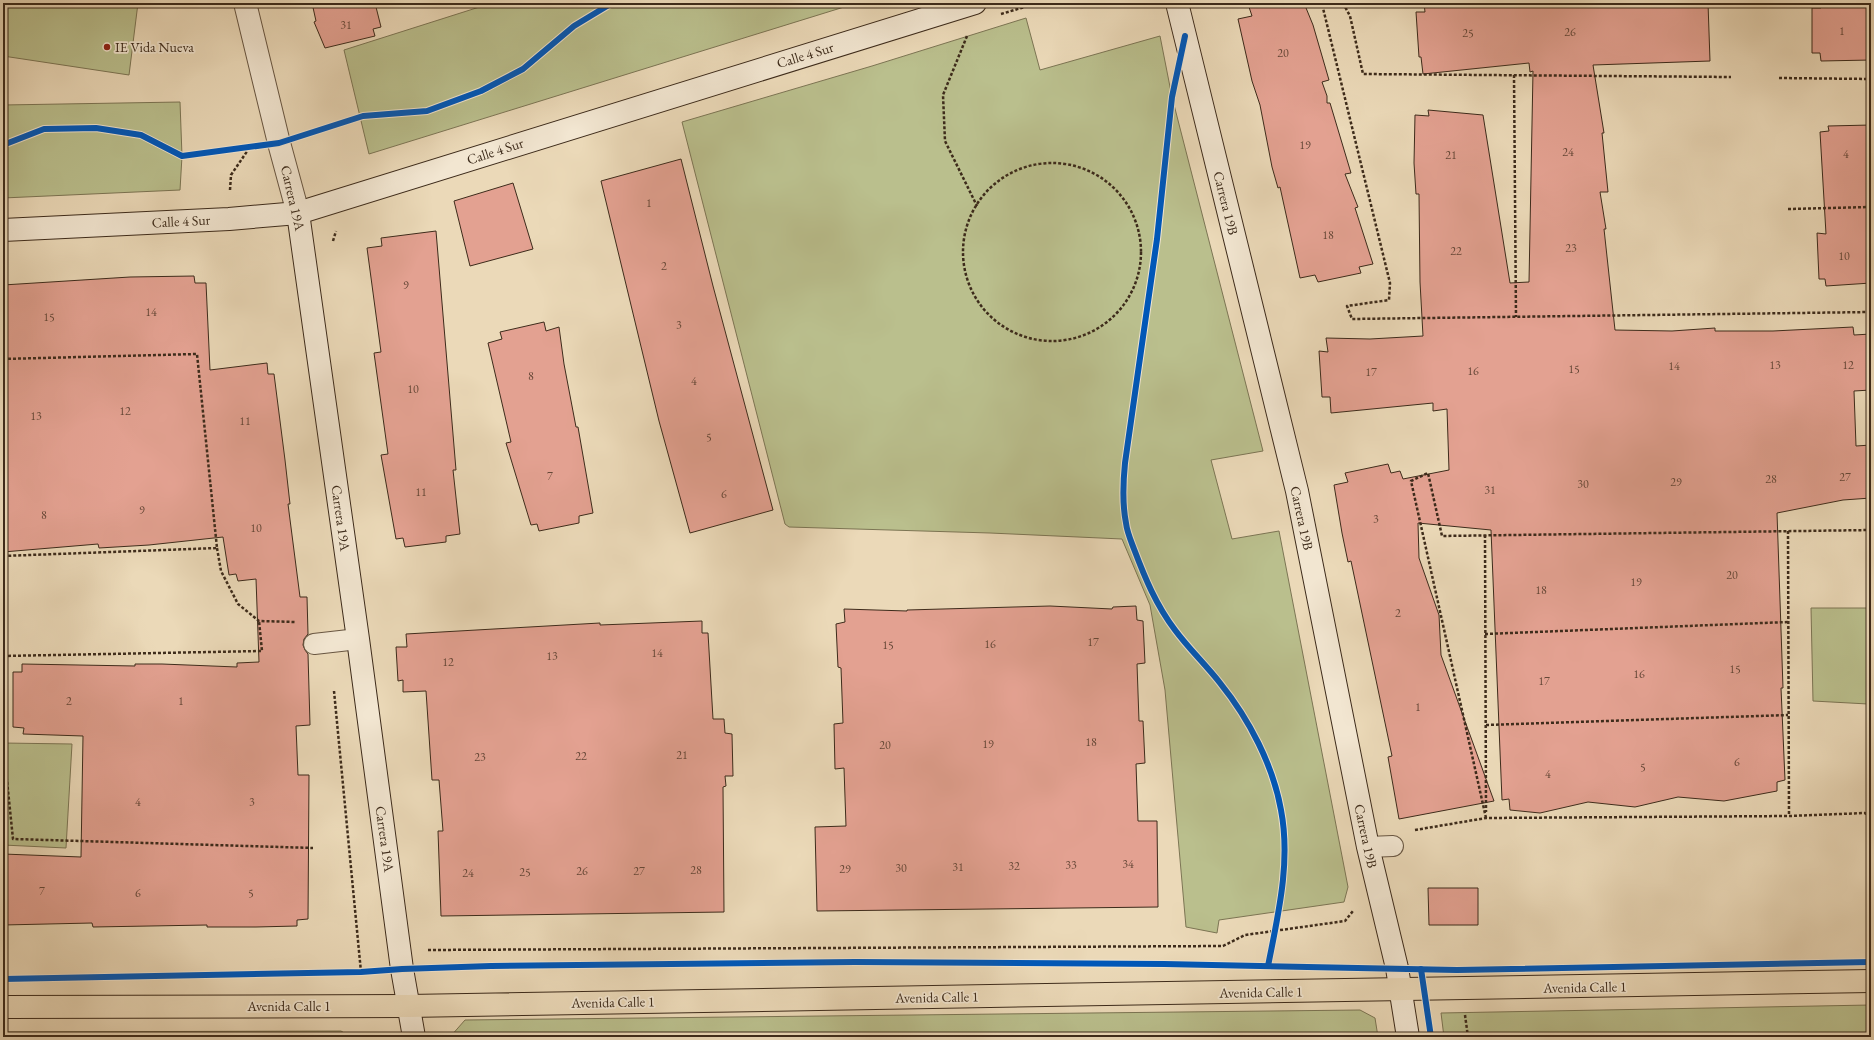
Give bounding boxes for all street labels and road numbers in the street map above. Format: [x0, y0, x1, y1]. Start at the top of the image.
street label: Calle 4 Sur [774, 38, 836, 72]
street label: Calle 4 Sur [464, 133, 526, 169]
street label: Carrera 19A [277, 164, 309, 233]
street label: Carrera 19B [1209, 169, 1243, 237]
street label: Calle 4 Sur [151, 210, 211, 232]
street label: Carrera 19A [327, 484, 355, 552]
street label: Carrera 19B [1286, 484, 1318, 552]
street label: Carrera 19B [1350, 802, 1382, 870]
street label: Carrera 19A [371, 805, 399, 873]
street label: Avenida Calle 1 [1542, 977, 1627, 997]
street label: Avenida Calle 1 [1218, 982, 1303, 1002]
street label: Avenida Calle 1 [894, 987, 979, 1007]
street label: Avenida Calle 1 [570, 992, 655, 1012]
street label: Avenida Calle 1 [246, 997, 331, 1015]

